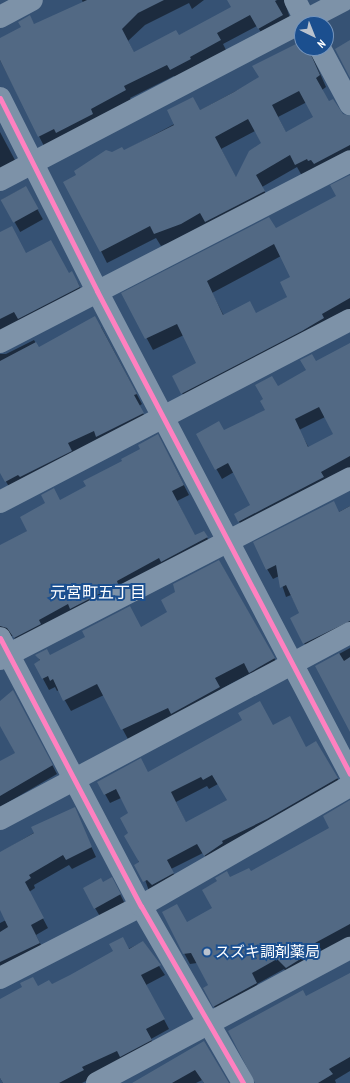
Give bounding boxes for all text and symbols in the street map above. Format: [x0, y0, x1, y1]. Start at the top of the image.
north arrow [294, 16, 334, 56]
text: N [315, 37, 328, 51]
district label: 元宮町五丁目 [50, 582, 146, 602]
place label: スズキ調剤薬局 [215, 943, 320, 961]
marker: スズキ調剤薬局 [202, 947, 212, 957]

